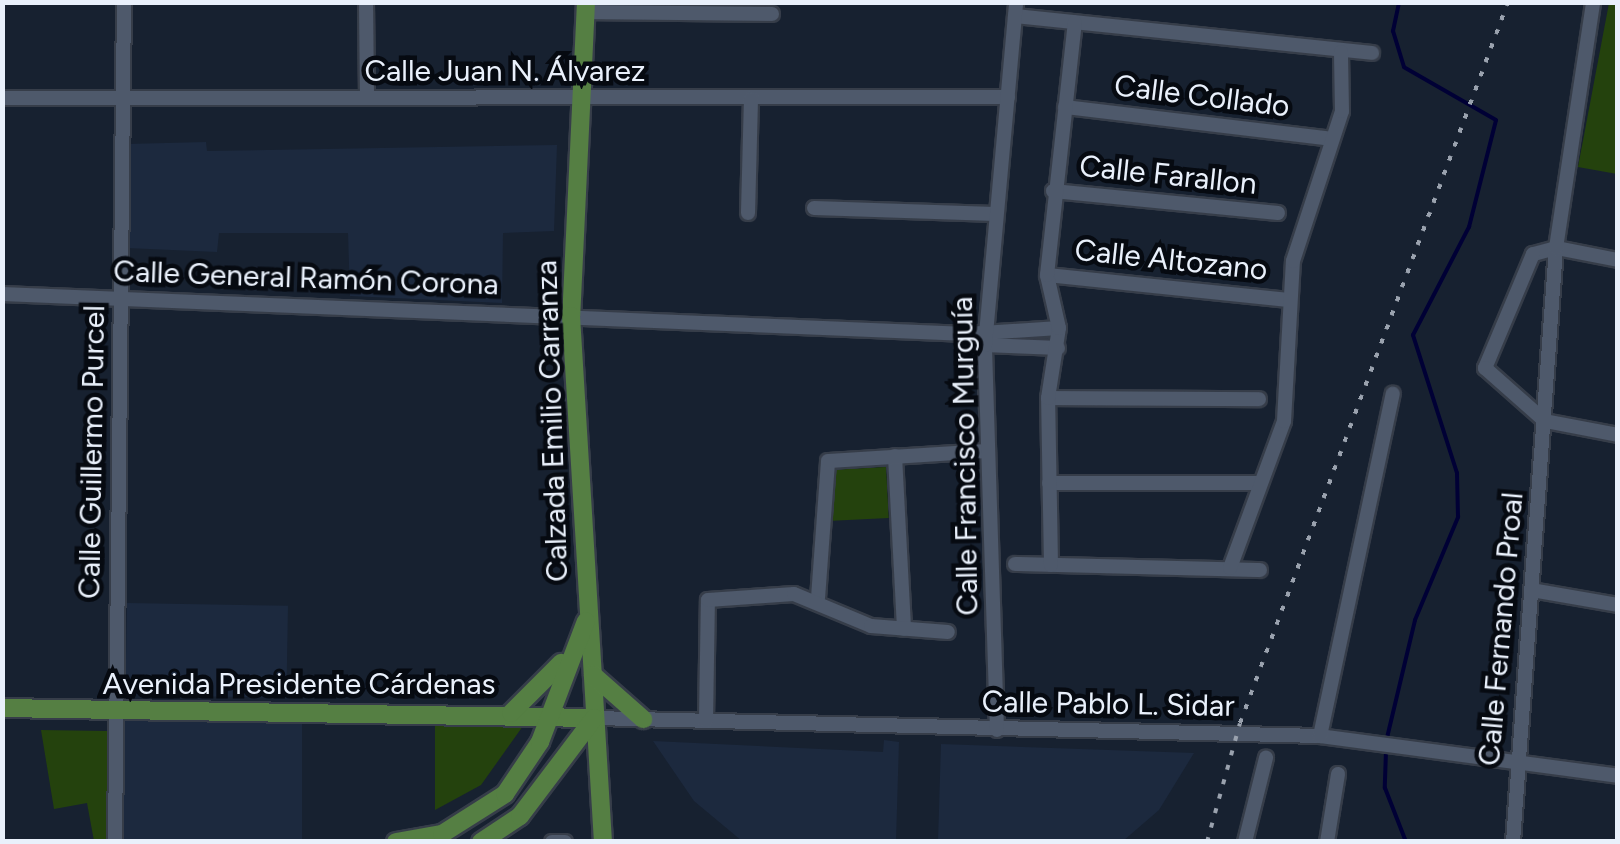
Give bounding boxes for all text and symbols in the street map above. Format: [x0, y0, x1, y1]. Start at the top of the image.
street label: Calle Juan N. Álvarez [364, 53, 646, 89]
street label: Calle Collado [1112, 67, 1292, 125]
street label: Calle Farallon [1078, 148, 1258, 202]
street label: Calle Altozano [1073, 232, 1269, 288]
street label: Calle General Ramón Corona [113, 253, 499, 303]
street label: Calzada Emilio Carranza [528, 260, 576, 582]
street label: Calle Francisco Murguía [944, 296, 986, 616]
street label: Calle Guillermo Purcel [71, 305, 113, 599]
street label: Calle Fernando Proal [1471, 491, 1531, 767]
street label: Avenida Presidente Cárdenas [102, 666, 496, 702]
street label: Calle Pablo L. Sidar [981, 684, 1235, 724]

